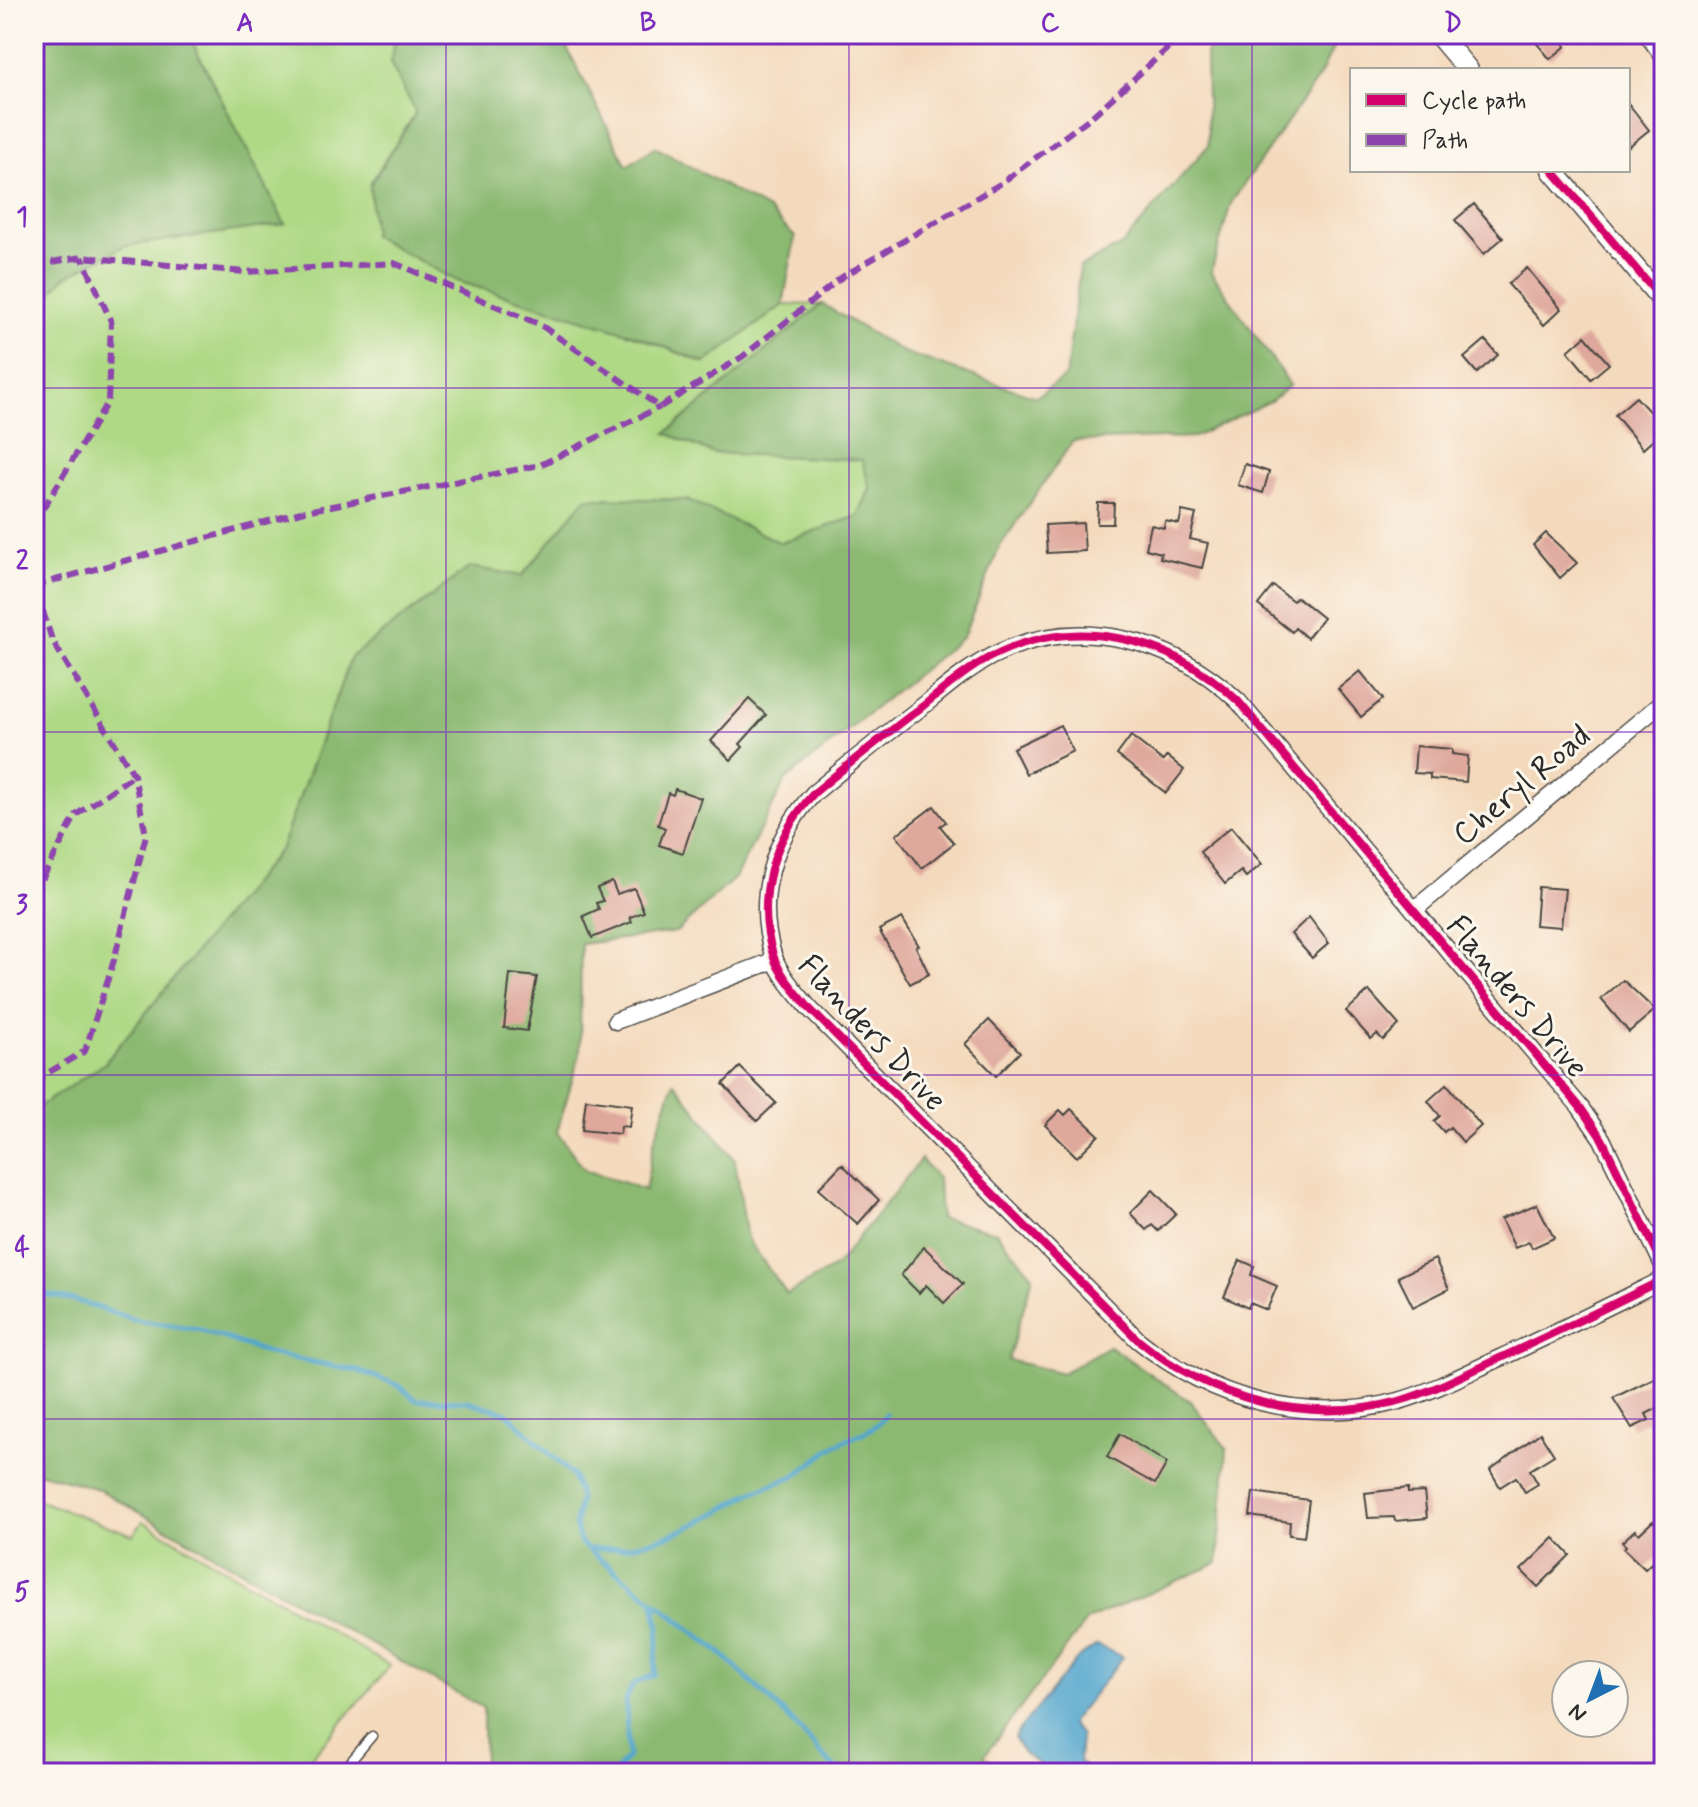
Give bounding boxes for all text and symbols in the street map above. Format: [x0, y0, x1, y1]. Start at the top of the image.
text: A [236, 7, 254, 41]
text: B [640, 7, 656, 41]
text: C [1041, 7, 1060, 41]
text: D [1444, 7, 1462, 41]
legend [1350, 68, 1630, 172]
text: Cycle path [1422, 86, 1527, 117]
text: Path [1422, 126, 1468, 157]
text: 1 [16, 201, 28, 235]
text: 2 [16, 545, 29, 579]
street label: Cheryl Road [1445, 716, 1600, 856]
text: 3 [16, 889, 28, 923]
street label: Flanders Drive [1436, 907, 1597, 1088]
street label: Flanders Drive [788, 946, 955, 1121]
text: 4 [14, 1232, 30, 1266]
text: 5 [14, 1576, 30, 1610]
north arrow [1550, 1659, 1630, 1739]
text: N [1563, 1697, 1593, 1728]

